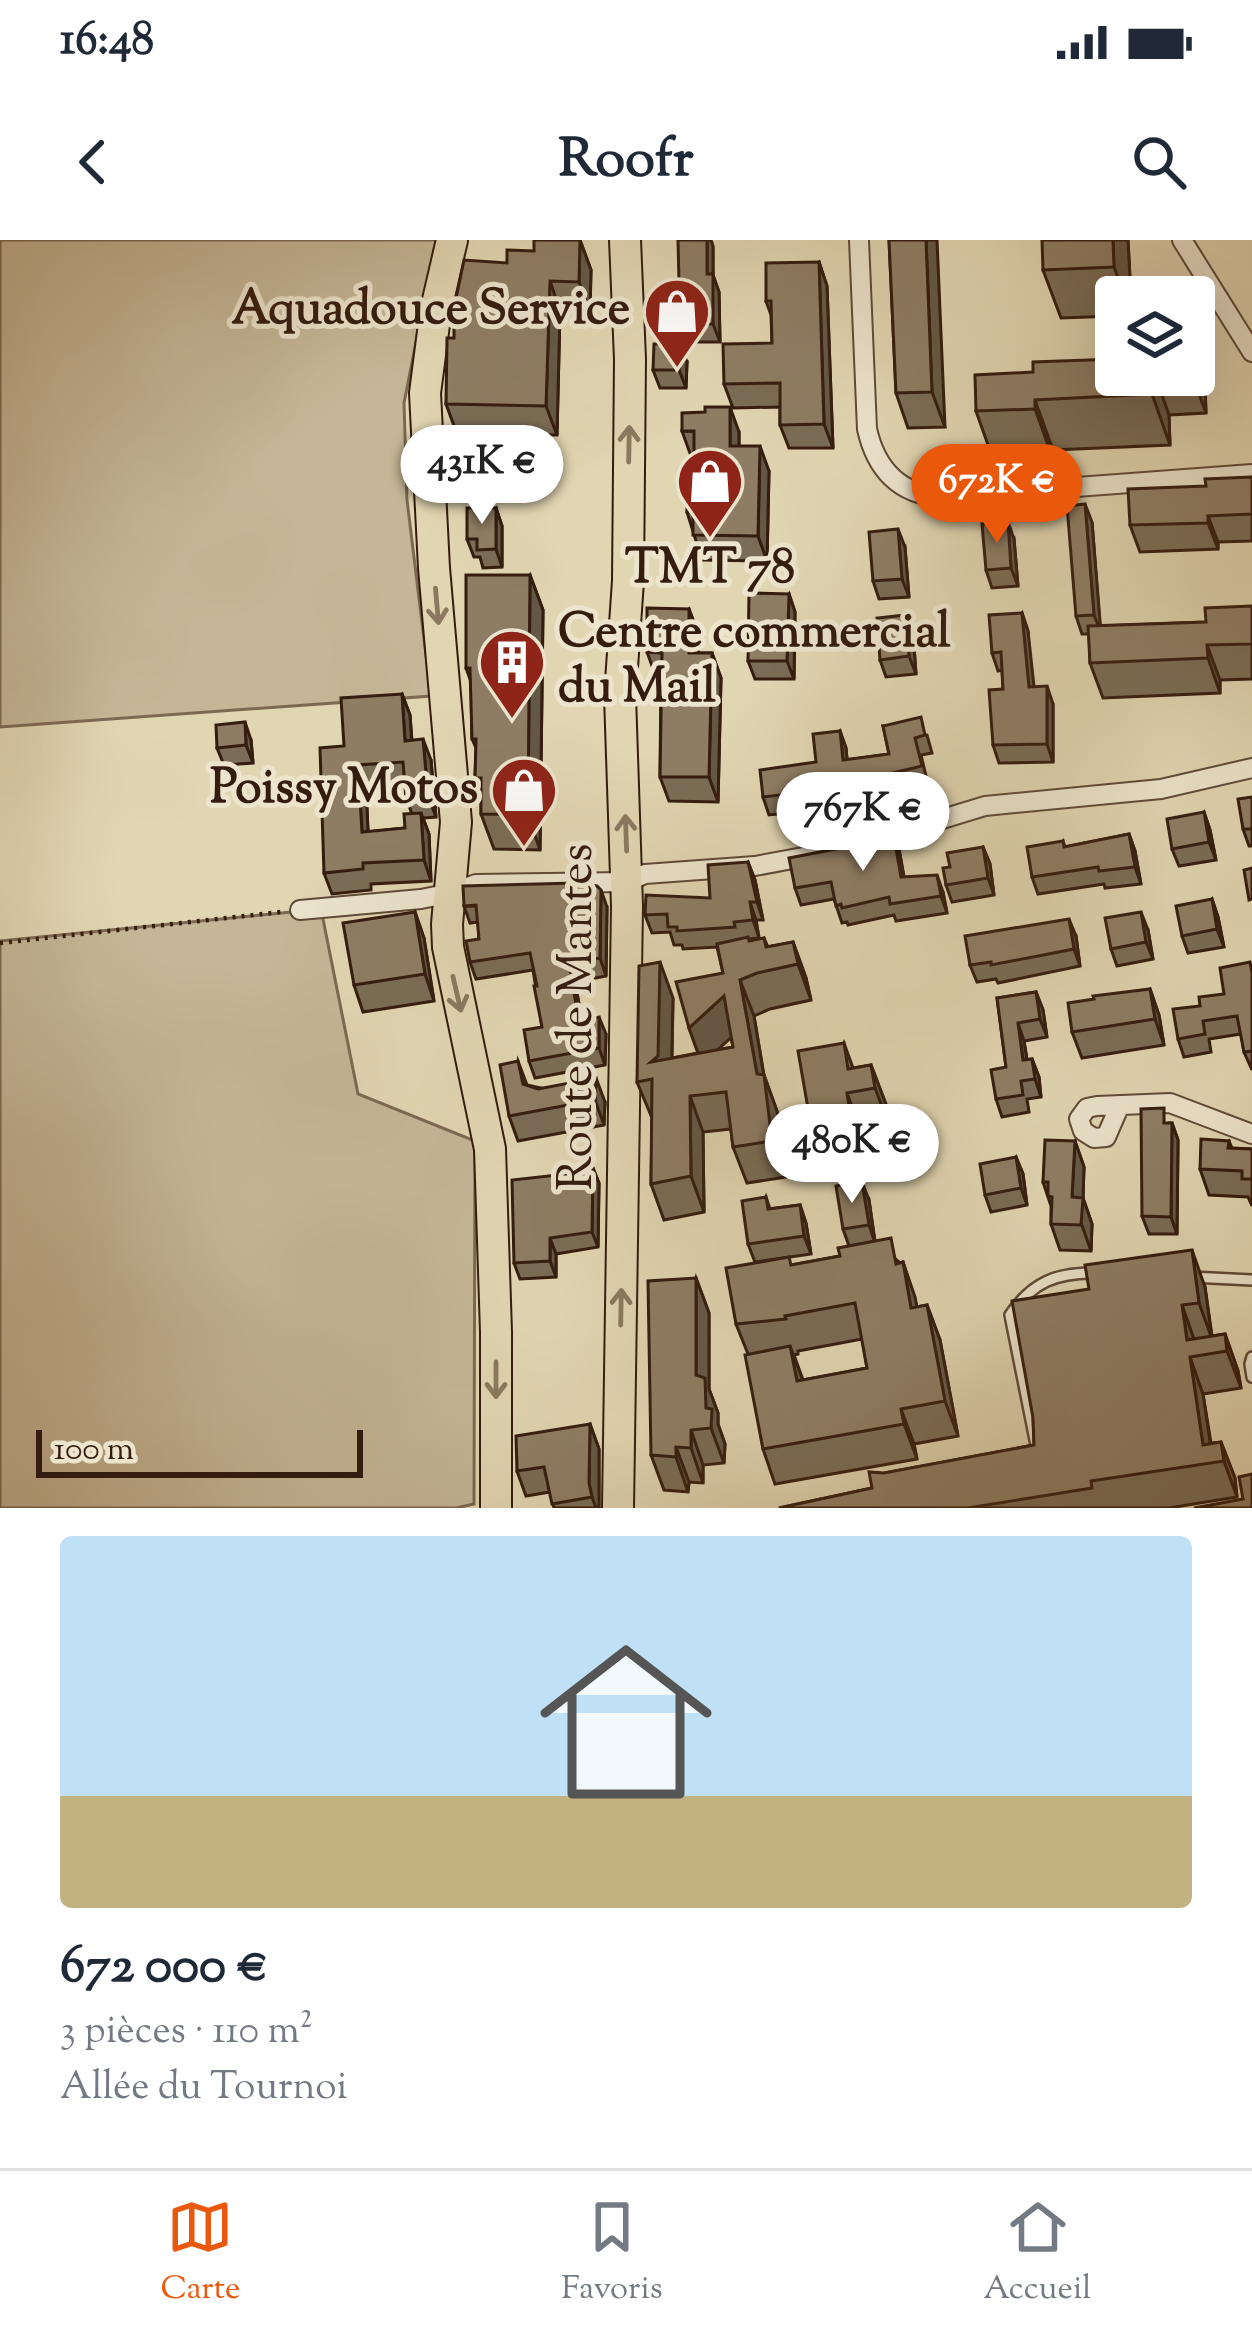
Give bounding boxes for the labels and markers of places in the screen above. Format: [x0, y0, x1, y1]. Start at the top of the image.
shop icon: Aquadouce Service [642, 276, 712, 370]
place label: Aquadouce Service [232, 277, 630, 346]
pin: 431K € [384, 425, 580, 527]
pin: 672K € [899, 444, 1095, 546]
shop icon: TMT 78 [675, 446, 745, 540]
place label: TMT 78 [625, 536, 795, 605]
place label: Centre commercial du Mail [558, 600, 951, 724]
building icon: Centre commercial du Mail [477, 627, 547, 721]
shop icon: Poissy Motos [489, 755, 559, 849]
place label: Poissy Motos [210, 756, 478, 825]
pin: 767K € [765, 772, 961, 874]
pin: 480K € [754, 1104, 950, 1206]

